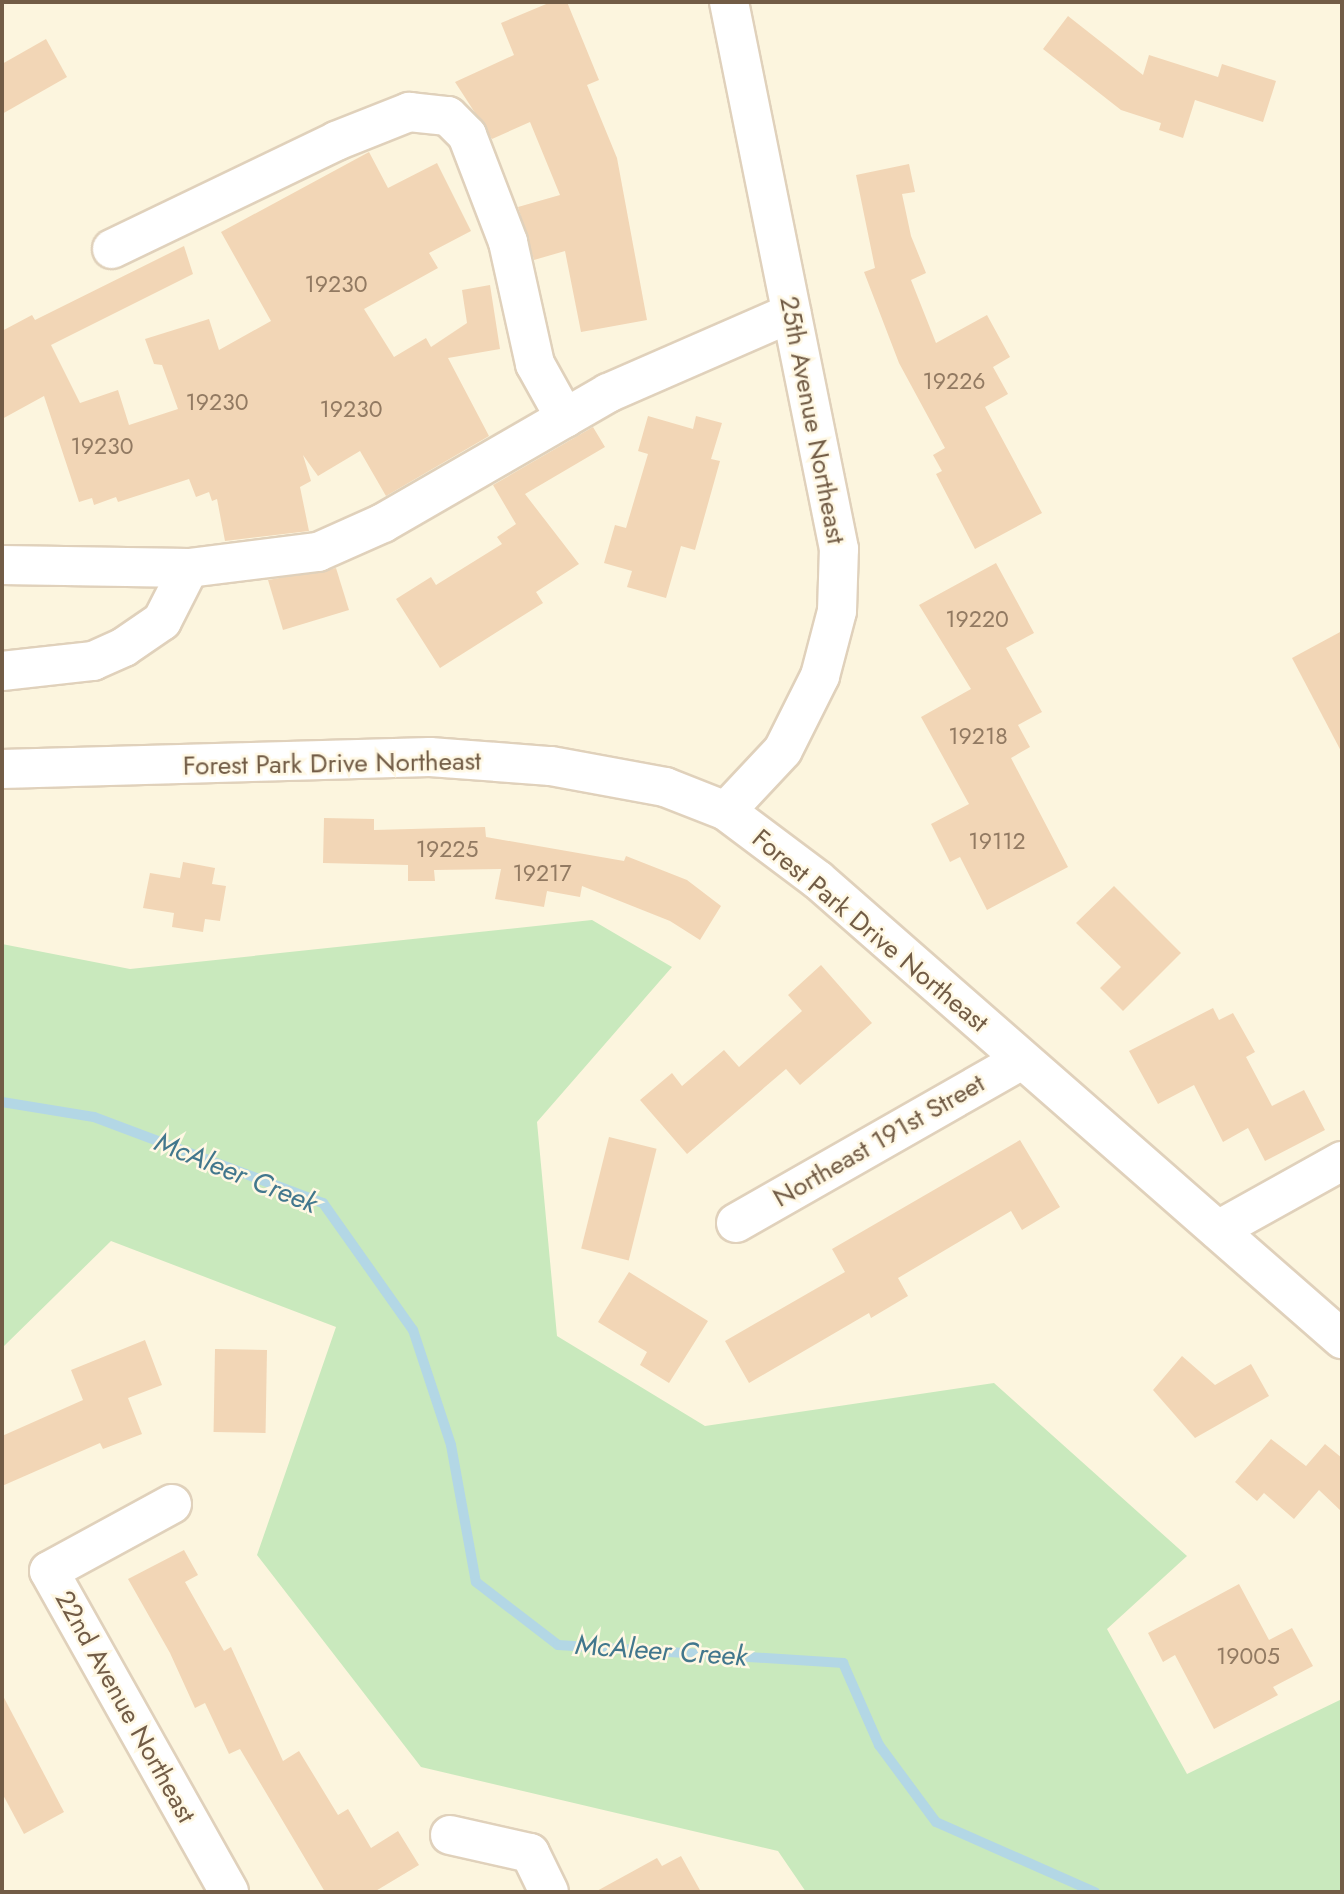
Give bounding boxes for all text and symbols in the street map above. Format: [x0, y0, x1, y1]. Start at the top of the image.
house number: 19230 [304, 270, 368, 298]
street label: 25th Avenue Northeast [773, 293, 851, 547]
house number: 19226 [922, 367, 986, 395]
house number: 19230 [185, 388, 249, 416]
house number: 19230 [319, 395, 383, 423]
house number: 19230 [70, 432, 134, 460]
house number: 19220 [945, 605, 1009, 633]
house number: 19218 [948, 722, 1008, 750]
street label: Forest Park Drive Northeast [183, 746, 481, 782]
street label: Forest Park Drive Northeast [746, 823, 994, 1039]
house number: 19112 [968, 827, 1026, 855]
house number: 19225 [416, 835, 478, 863]
house number: 19217 [512, 859, 572, 887]
street label: Northeast 191st Street [768, 1068, 990, 1214]
water label: McAleer Creek [150, 1125, 322, 1221]
street label: 22nd Avenue Northeast [48, 1586, 202, 1828]
water label: McAleer Creek [574, 1628, 748, 1674]
house number: 19005 [1216, 1642, 1280, 1670]

